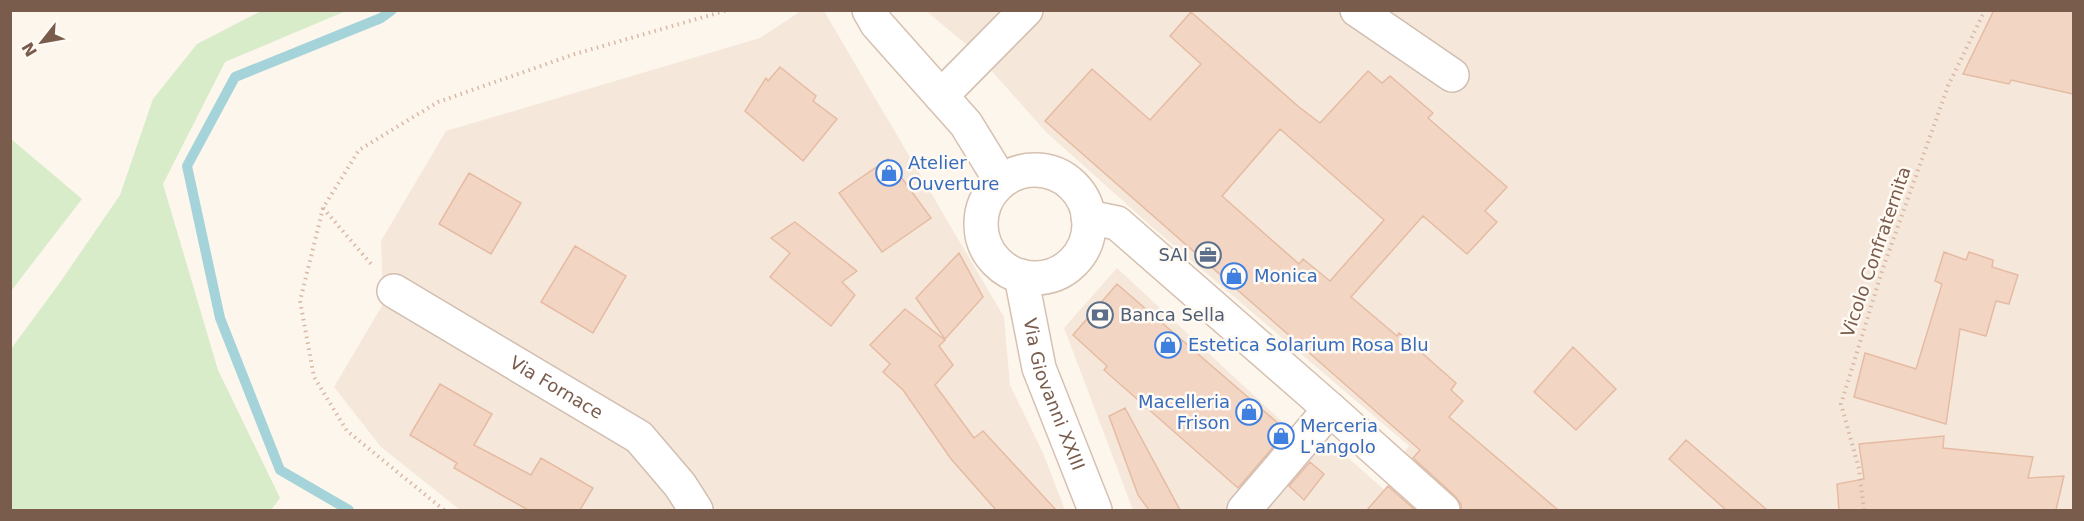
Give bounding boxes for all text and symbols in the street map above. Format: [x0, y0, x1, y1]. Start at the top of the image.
north arrow [12, 12, 72, 72]
text: N [18, 39, 41, 60]
place label: Atelier Ouverture [908, 152, 999, 194]
shop icon: Atelier Ouverture [874, 158, 904, 188]
street label: Vicolo Confraternita [1836, 164, 1915, 340]
office icon: SAI [1193, 240, 1223, 270]
place label: SAI [1159, 244, 1188, 265]
shop icon: Monica [1219, 261, 1249, 291]
place label: Monica [1254, 265, 1318, 286]
bank icon: Banca Sella [1085, 300, 1115, 330]
place label: Banca Sella [1120, 304, 1225, 325]
street label: Via Giovanni XXIII [1019, 316, 1089, 473]
shop icon: Estetica Solarium Rosa Blu [1153, 330, 1183, 360]
place label: Estetica Solarium Rosa Blu [1188, 334, 1429, 355]
street label: Via Fornace [506, 351, 607, 423]
place label: Macelleria Frison [1138, 391, 1230, 433]
shop icon: Macelleria Frison [1234, 397, 1264, 427]
place label: Merceria L'angolo [1300, 415, 1378, 457]
shop icon: Merceria L'angolo [1266, 421, 1296, 451]

